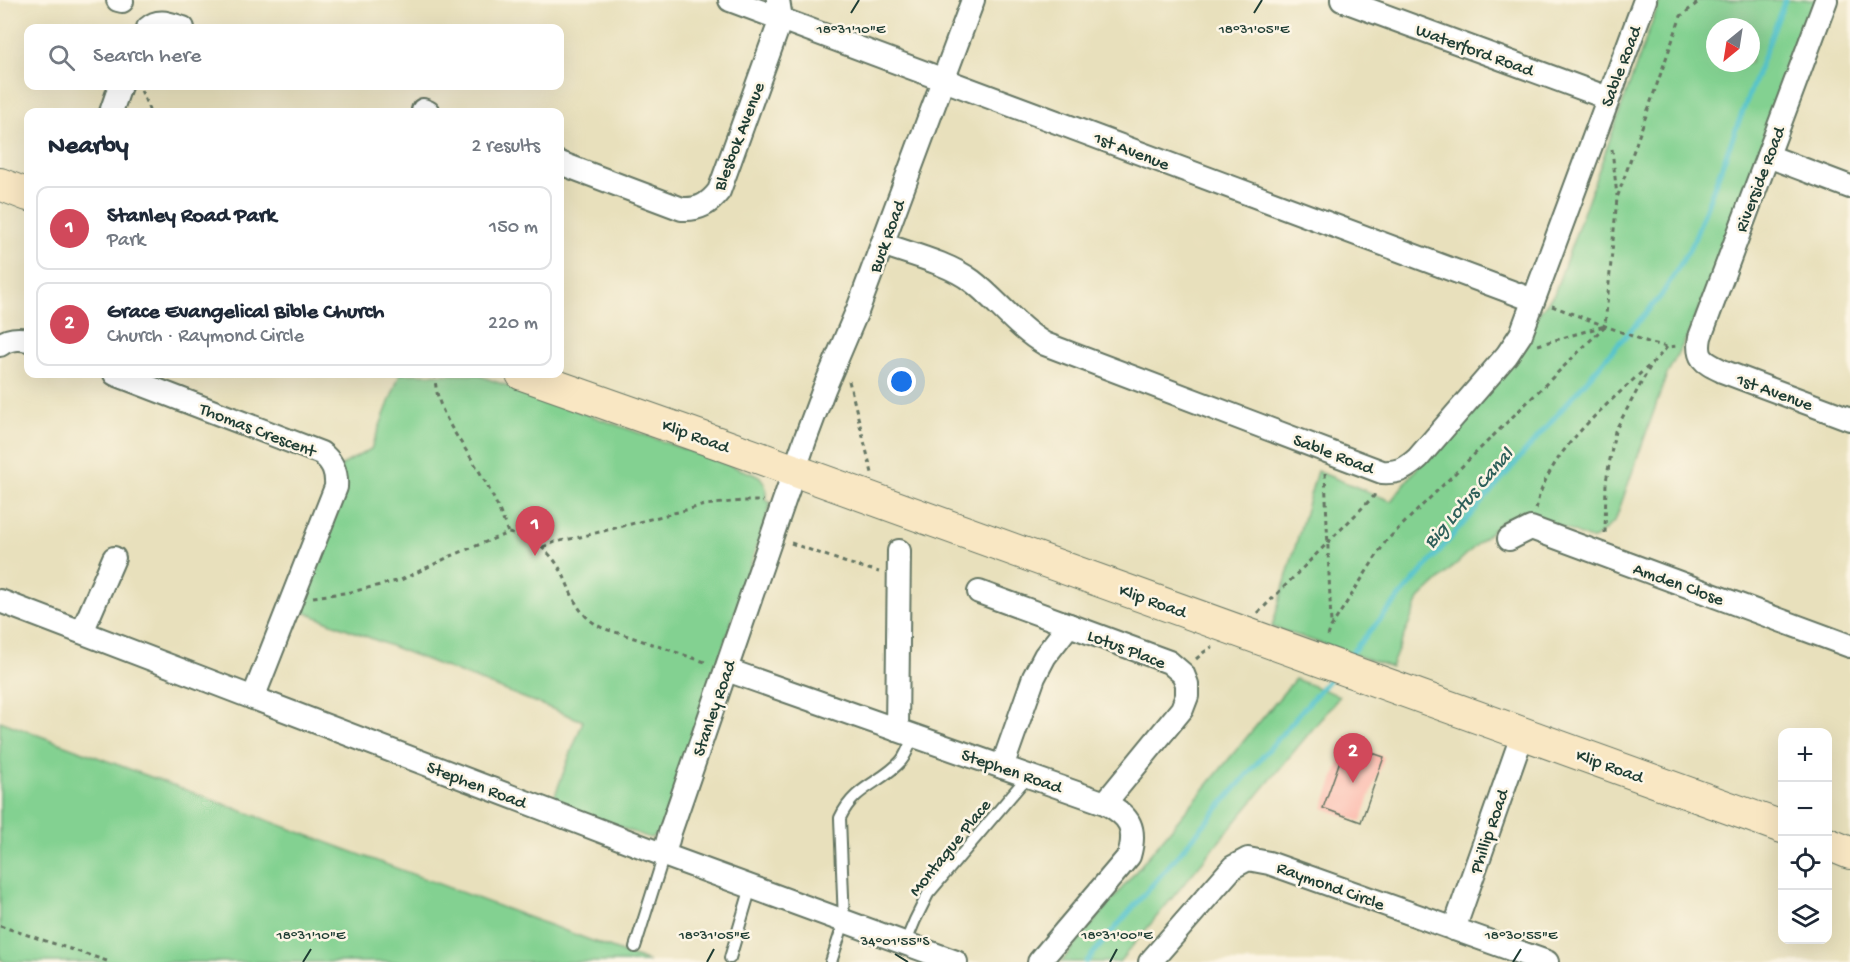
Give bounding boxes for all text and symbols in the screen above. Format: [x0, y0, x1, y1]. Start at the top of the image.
north arrow [1706, 18, 1760, 72]
street label: Waterford Road [1412, 20, 1537, 83]
text: 18°31'10"E [816, 21, 886, 39]
text: 18°31'05"E [1218, 21, 1290, 39]
street label: Sable Road [1597, 22, 1648, 110]
search box [24, 24, 564, 90]
icon: search [45, 41, 78, 74]
text: Search here [93, 44, 201, 70]
street label: Blesbok Avenue [710, 79, 771, 195]
street label: Riverside Road [1732, 123, 1792, 235]
street label: 1st Avenue [1089, 128, 1173, 177]
text: Nearby [48, 132, 129, 163]
text: 2 results [471, 136, 540, 159]
street label: Buck Road [865, 196, 912, 277]
text: Stanley Road Park [107, 204, 276, 230]
text: 1 [65, 217, 74, 240]
text: 150 m [489, 217, 538, 240]
text: Park [107, 230, 145, 253]
text: Grace Evangelical Bible Church [107, 300, 384, 326]
text: 2 [65, 313, 74, 336]
text: 220 m [488, 313, 538, 336]
text: Church · Raymond Circle [107, 326, 304, 349]
your location [887, 367, 916, 396]
street label: 1st Avenue [1732, 370, 1816, 417]
street label: Thomas Crescent [195, 399, 320, 464]
street label: Klip Road [659, 415, 733, 460]
street label: Sable Road [1290, 430, 1378, 481]
water label: Big Lotus Canal [1420, 443, 1520, 554]
pin: 1 [516, 506, 554, 556]
street label: Amden Close [1630, 559, 1727, 612]
street label: Klip Road [1116, 580, 1190, 625]
street label: Lotus Place [1084, 626, 1169, 675]
street label: Stanley Road [689, 657, 742, 759]
map controls [1778, 728, 1832, 944]
button: + [1778, 728, 1832, 782]
pin: 2 [1334, 734, 1372, 783]
street label: Stephen Road [958, 745, 1066, 800]
street label: Klip Road [1573, 745, 1647, 790]
street label: Stephen Road [423, 758, 530, 815]
button: − [1778, 782, 1832, 836]
street label: Phillip Road [1466, 786, 1515, 878]
street label: Montague Place [905, 795, 997, 902]
button: locate [1778, 836, 1832, 890]
street label: Raymond Circle [1273, 858, 1388, 917]
button: layers [1778, 890, 1832, 944]
text: 18°31'10"E [276, 927, 346, 945]
text: 18°31'05"E [678, 927, 750, 945]
text: 18°31'00"E [1080, 927, 1153, 945]
text: 18°30'55"E [1484, 927, 1558, 945]
text: 34°01'55"S [860, 933, 930, 951]

